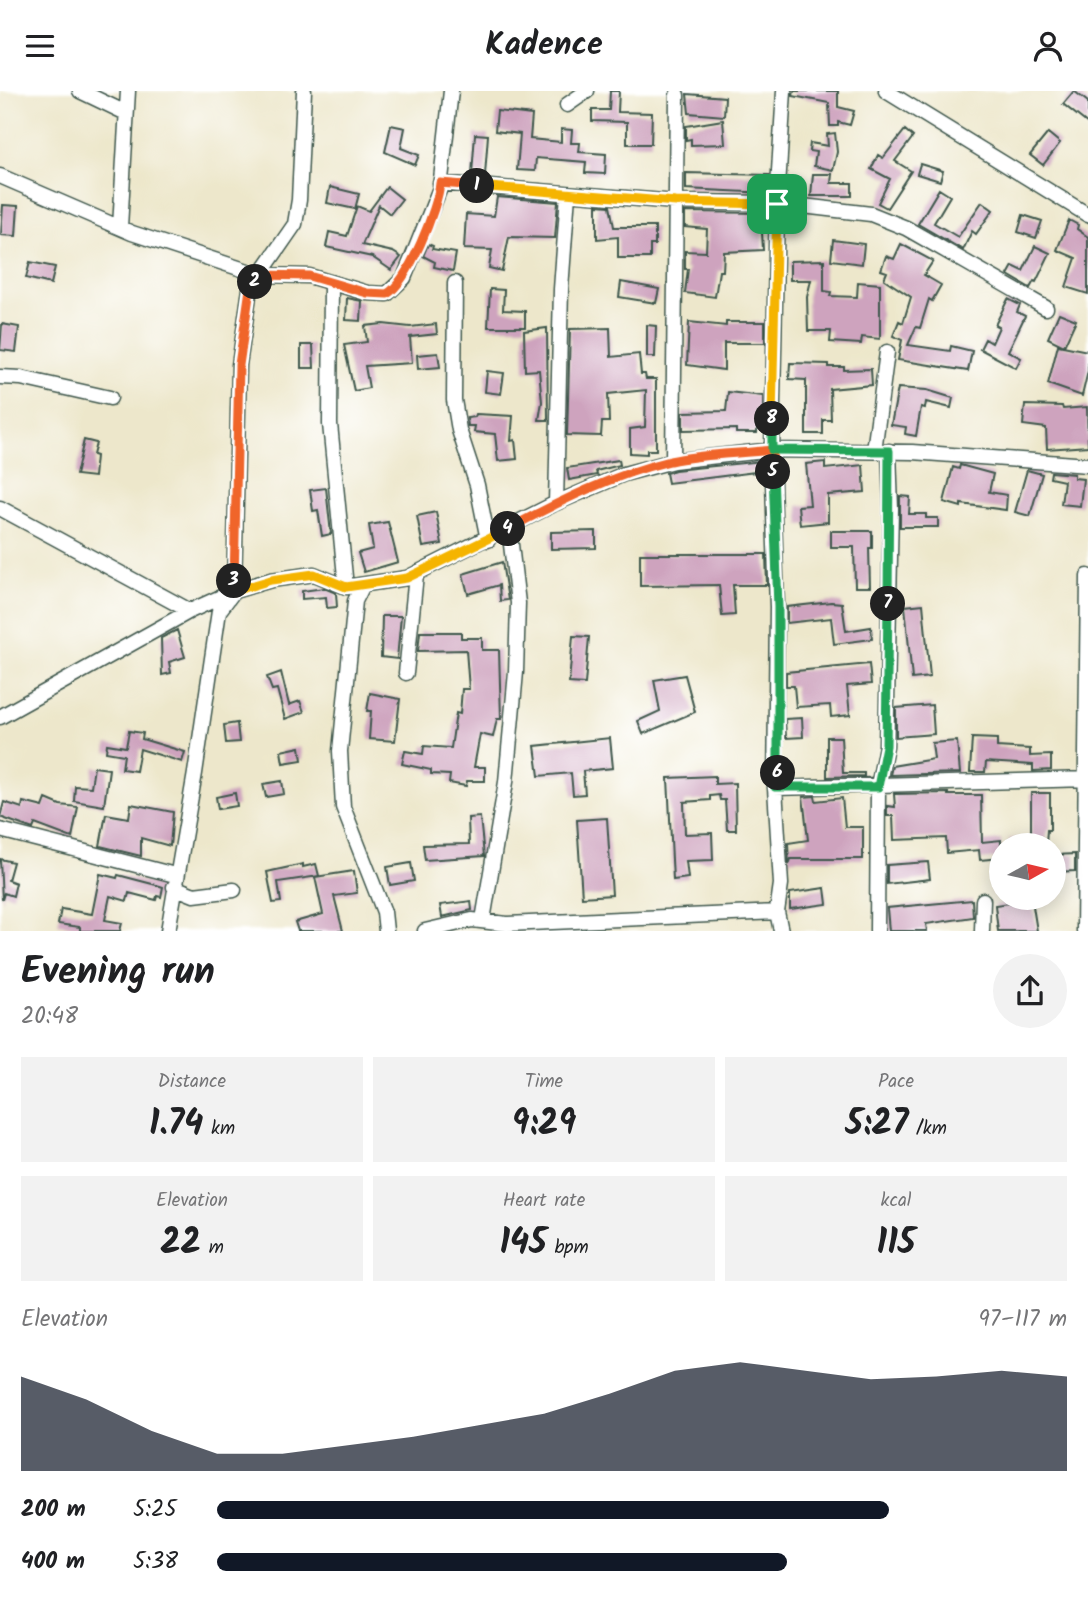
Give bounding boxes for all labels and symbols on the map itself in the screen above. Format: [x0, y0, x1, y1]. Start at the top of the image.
pin: 1 [460, 169, 494, 203]
pin [747, 174, 807, 234]
pin: 2 [238, 265, 272, 299]
pin: 8 [754, 401, 790, 437]
pin: 5 [756, 455, 790, 489]
pin: 4 [490, 511, 526, 547]
pin: 3 [216, 563, 252, 599]
pin: 7 [870, 587, 906, 621]
pin: 6 [760, 755, 796, 791]
north arrow [989, 833, 1066, 910]

